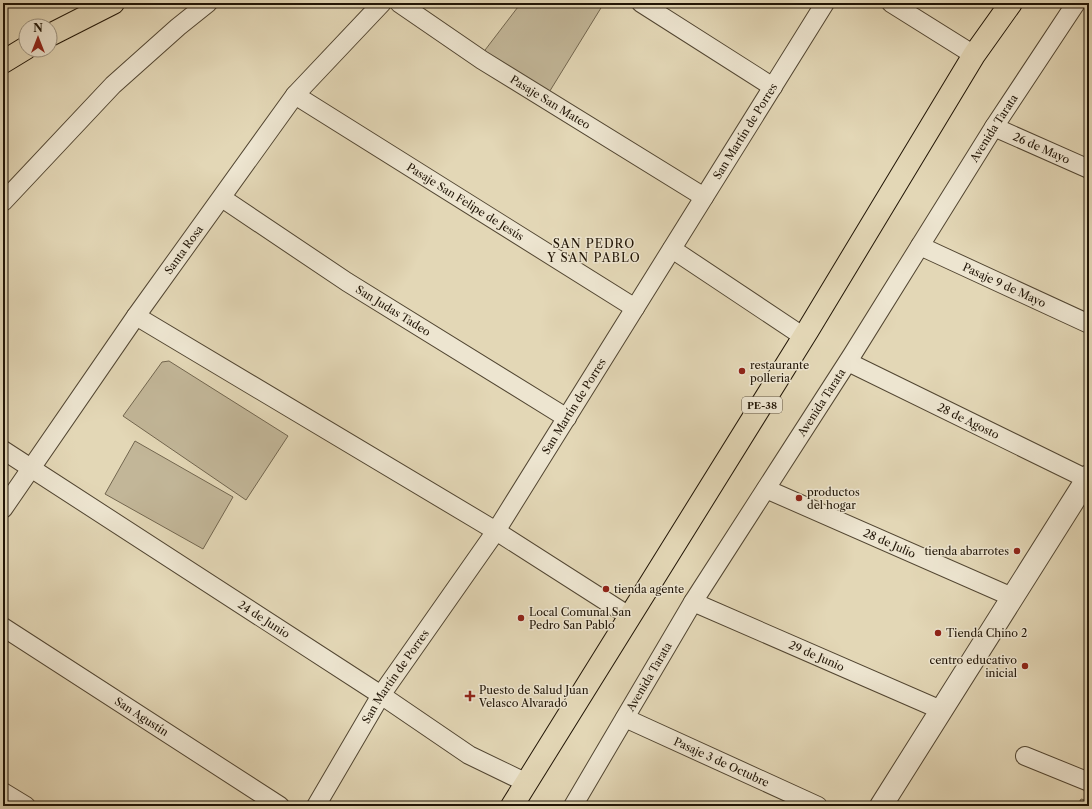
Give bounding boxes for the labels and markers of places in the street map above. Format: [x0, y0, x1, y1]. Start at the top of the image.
place label: restaurante polleria [750, 358, 809, 385]
marker: restaurante polleria [737, 366, 747, 376]
place label: productos del hogar [807, 485, 860, 512]
marker: productos del hogar [794, 493, 804, 503]
place label: tienda abarrotes [924, 544, 1009, 558]
marker: tienda abarrotes [1012, 546, 1022, 556]
place label: tienda agente [614, 582, 684, 596]
marker: tienda agente [601, 584, 611, 594]
place label: Local Comunal San Pedro San Pablo [529, 605, 631, 632]
marker: Local Comunal San Pedro San Pablo [516, 613, 526, 623]
place label: Tienda Chino 2 [946, 626, 1027, 640]
marker: Tienda Chino 2 [933, 628, 943, 638]
place label: centro educativo inicial [929, 653, 1018, 680]
marker: centro educativo inicial [1020, 661, 1030, 671]
place label: Puesto de Salud Juan Velasco Alvarado [478, 683, 589, 710]
marker: Puesto de Salud Juan Velasco Alvarado [464, 690, 476, 702]

